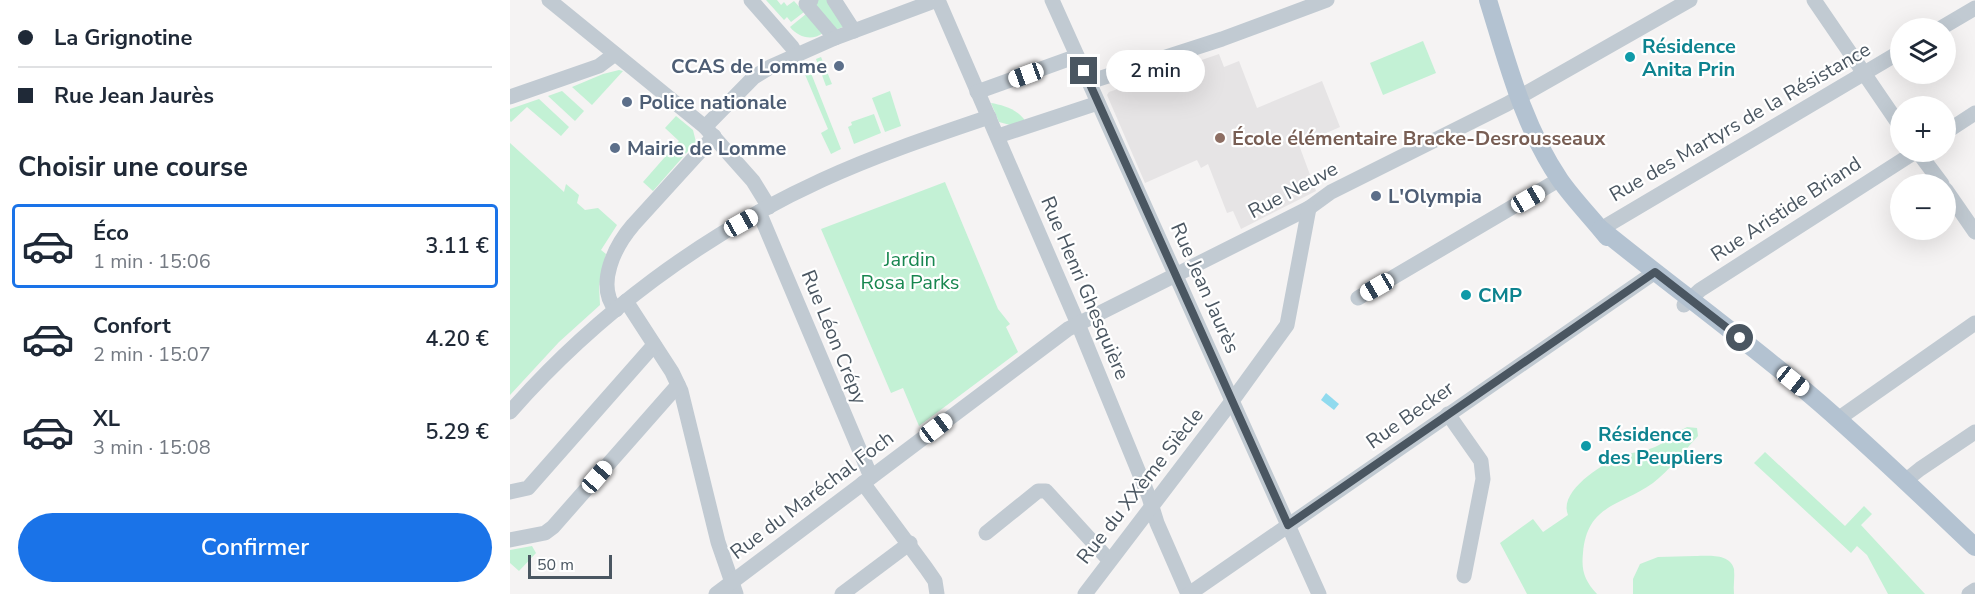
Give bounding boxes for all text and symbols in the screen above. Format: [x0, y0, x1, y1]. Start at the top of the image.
map controls [1890, 18, 1956, 240]
button: layers [1890, 18, 1956, 84]
text: La Grignotine [54, 23, 192, 53]
place label: Résidence Anita Prin [1642, 33, 1736, 83]
street label: Rue des Martyrs de la Résistance [1604, 36, 1876, 208]
callout: 2 min [1105, 50, 1204, 92]
marker: Résidence Anita Prin [1623, 50, 1637, 64]
place label: CCAS de Lomme [671, 53, 827, 80]
route end [1070, 57, 1097, 84]
text: 2 min [1130, 57, 1181, 84]
marker: CCAS de Lomme [832, 59, 846, 73]
car [1006, 60, 1046, 90]
text: Rue Jean Jaurès [54, 81, 214, 111]
place label: Police nationale [639, 89, 787, 116]
marker: Police nationale [620, 95, 634, 109]
button: + [1890, 96, 1956, 162]
place label: École élémentaire Bracke-Desrousseaux [1232, 125, 1607, 152]
marker: École élémentaire Bracke-Desrousseaux [1213, 131, 1227, 145]
place label: Mairie de Lomme [627, 135, 787, 162]
marker: Mairie de Lomme [608, 141, 622, 155]
text: Choisir une course [18, 149, 248, 186]
street label: Rue Aristide Briand [1706, 150, 1866, 268]
street label: Rue Neuve [1243, 155, 1343, 225]
button: − [1890, 174, 1956, 240]
car [1508, 182, 1548, 216]
place label: L'Olympia [1388, 183, 1482, 210]
marker: L'Olympia [1369, 189, 1383, 203]
street label: Rue Henri Ghesquière [1034, 192, 1136, 384]
car [721, 206, 761, 240]
text: Éco [93, 218, 129, 248]
street label: Rue Jean Jaurès [1164, 218, 1246, 358]
icon: car [21, 219, 75, 273]
text: 3.11 € [425, 231, 489, 261]
park label: Jardin Rosa Parks [860, 246, 960, 296]
text: 1 min · 15:06 [93, 248, 211, 275]
street label: Rue Léon Crépy [795, 266, 873, 409]
car [1357, 270, 1397, 304]
place label: CMP [1478, 282, 1522, 309]
marker: CMP [1459, 288, 1473, 302]
text: Confort [93, 311, 171, 341]
icon: car [21, 312, 75, 366]
text: 4.20 € [425, 324, 489, 354]
route start [1726, 324, 1753, 351]
text: 2 min · 15:07 [93, 341, 211, 368]
car [1773, 363, 1813, 399]
street label: Rue Becker [1361, 375, 1459, 455]
street label: Rue du XXème Siècle [1071, 402, 1209, 570]
text: XL [93, 404, 120, 434]
icon: car [21, 405, 75, 459]
car [916, 410, 956, 446]
text: 5.29 € [425, 417, 489, 447]
place label: Résidence des Peupliers [1598, 421, 1723, 471]
street label: Rue du Maréchal Foch [725, 425, 899, 565]
text: 3 min · 15:08 [93, 434, 211, 461]
marker: Résidence des Peupliers [1579, 439, 1593, 453]
car [578, 458, 616, 496]
button: Confirmer [18, 513, 492, 582]
scale bar [528, 552, 612, 580]
text: 50 m [537, 554, 574, 576]

